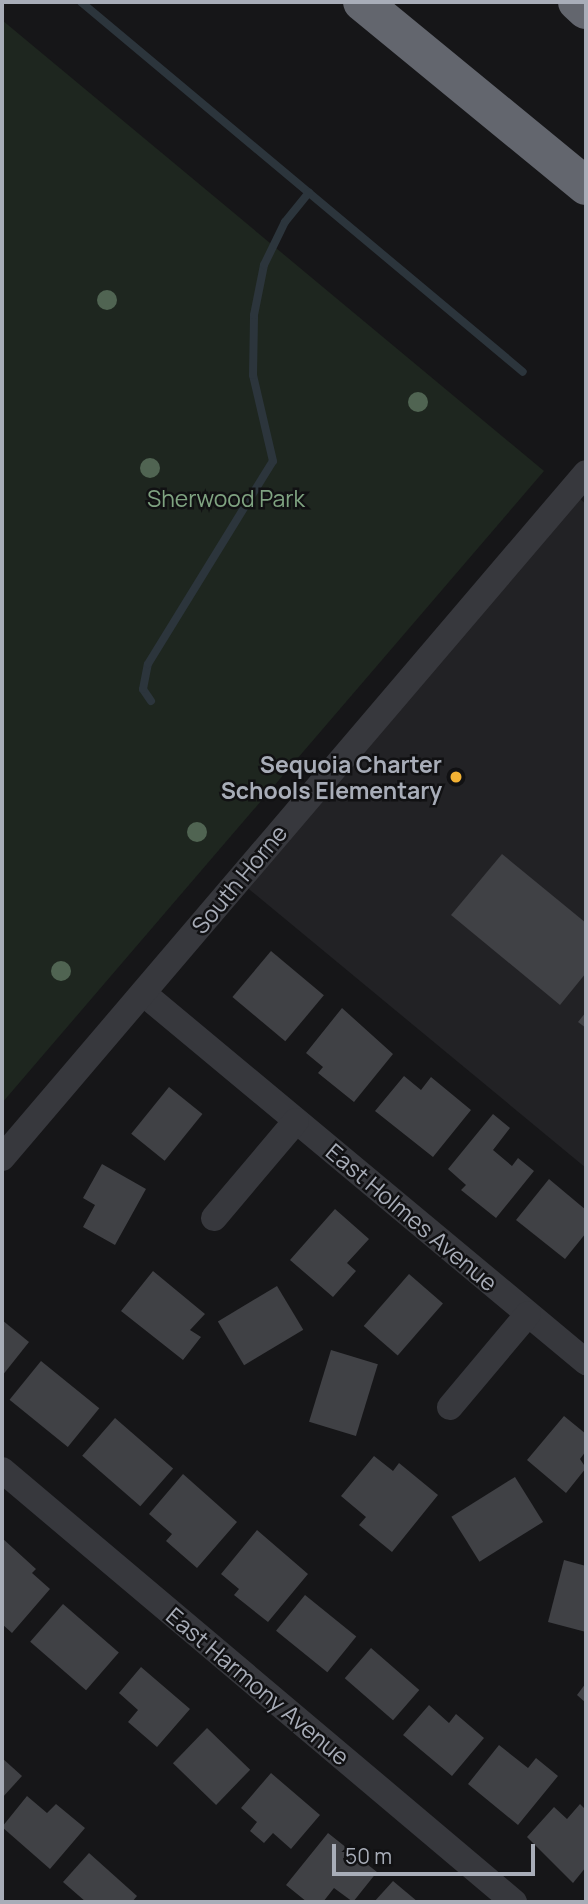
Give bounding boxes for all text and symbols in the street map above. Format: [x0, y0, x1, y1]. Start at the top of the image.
park label: Sherwood Park [147, 484, 305, 512]
place label: Sequoia Charter Schools Elementary [221, 750, 442, 804]
marker: Sequoia Charter Schools Elementary [448, 769, 464, 785]
street label: South Horne [185, 819, 293, 939]
street label: East Holmes Avenue [321, 1137, 503, 1297]
street label: East Harmony Avenue [161, 1601, 355, 1771]
scale bar [336, 1830, 539, 1874]
text: 50 m [345, 1842, 392, 1870]

